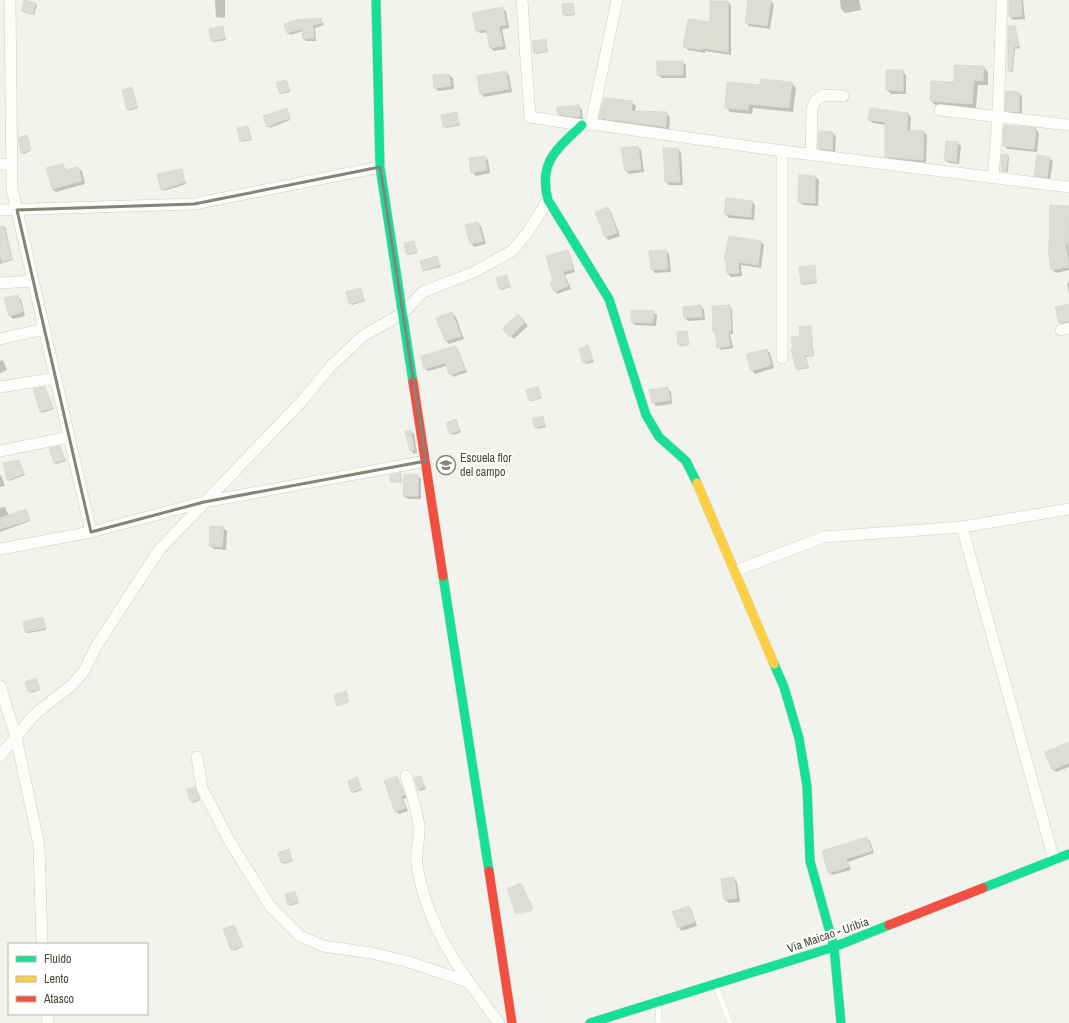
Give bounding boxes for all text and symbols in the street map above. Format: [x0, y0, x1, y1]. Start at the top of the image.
place label: Escuela flor del campo [460, 450, 512, 480]
school or university icon: Escuela flor del campo [435, 454, 457, 476]
street label: Vía Maicao - Uribia [785, 913, 871, 956]
legend [8, 943, 148, 1015]
text: Fluido [44, 951, 71, 967]
text: Lento [44, 971, 69, 987]
text: Atasco [43, 991, 74, 1007]

